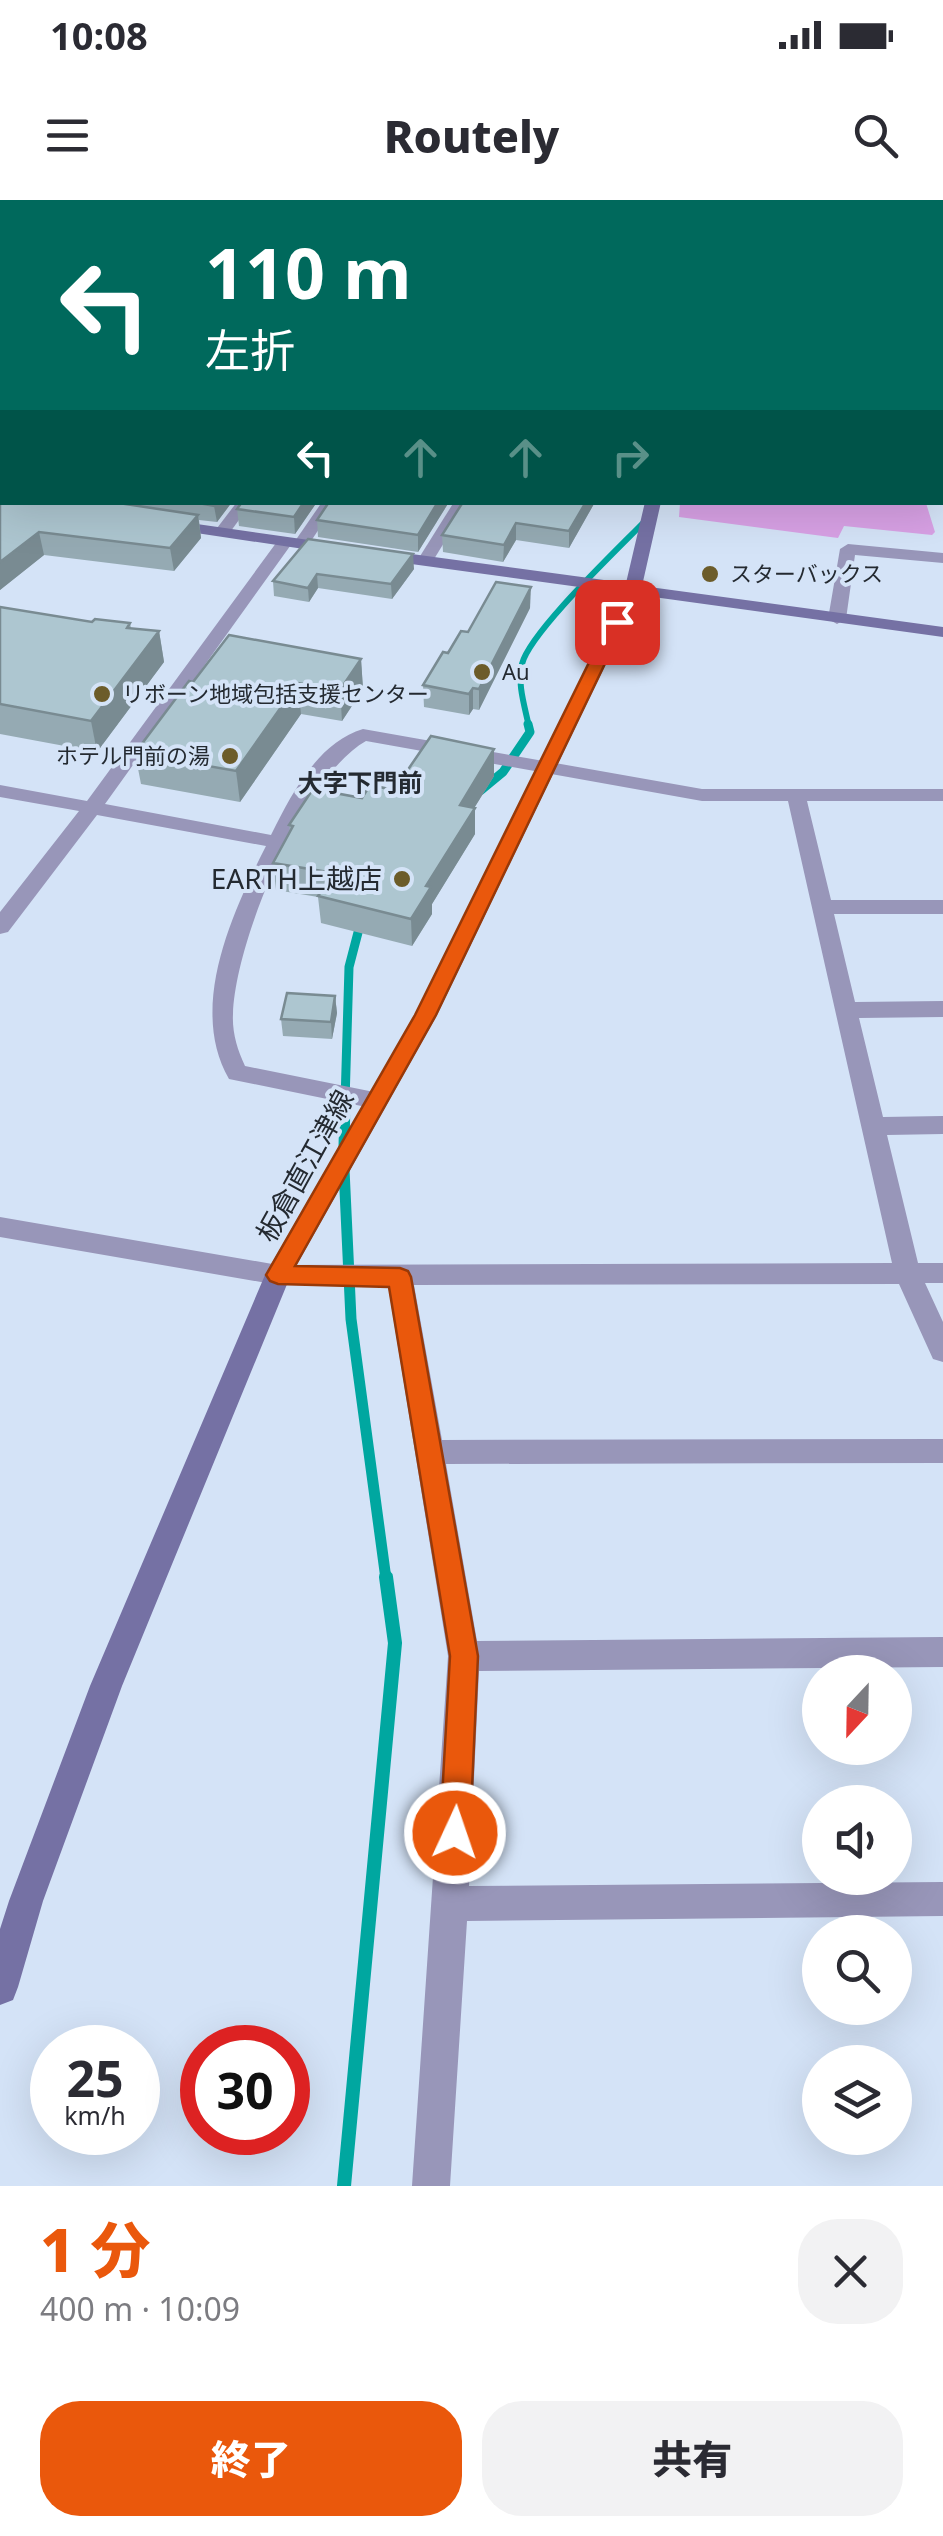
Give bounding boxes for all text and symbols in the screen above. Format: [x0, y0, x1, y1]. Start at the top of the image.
text: 10:08 [50, 9, 148, 61]
text: Routely [384, 105, 559, 166]
icon: menu [40, 108, 95, 163]
icon: search [848, 108, 903, 163]
text: 110 m [205, 224, 412, 320]
icon: left [40, 240, 170, 370]
text: 左折 [205, 319, 295, 380]
icon: left [288, 430, 343, 485]
icon: ahead [393, 430, 448, 485]
icon: ahead [498, 430, 553, 485]
icon: right [603, 430, 658, 485]
place label: スターバックス [730, 558, 883, 588]
marker: スターバックス [699, 563, 721, 585]
pin [575, 580, 660, 665]
icon: arrive [590, 595, 645, 650]
place label: Au [502, 656, 530, 686]
marker: Au [471, 661, 493, 683]
place label: リボーン地域包括支援センター [122, 678, 429, 708]
marker: リボーン地域包括支援センター [91, 683, 113, 705]
place label: ホテル門前の湯 [56, 740, 210, 770]
marker: ホテル門前の湯 [219, 745, 241, 767]
district label: 大字下門前 [297, 765, 423, 799]
place label: EARTH上越店 [211, 859, 382, 897]
marker: EARTH上越店 [391, 868, 413, 890]
street label: 板倉直江津線 [247, 1083, 361, 1248]
north arrow [802, 1655, 912, 1765]
map controls [802, 1655, 912, 2155]
position arrow [403, 1781, 507, 1885]
button: sound [802, 1785, 912, 1895]
button: search [802, 1915, 912, 2025]
speed limit sign: 30 [180, 2025, 310, 2155]
text: 25 [66, 2044, 124, 2112]
button: layers [802, 2045, 912, 2155]
text: km/h [64, 2098, 126, 2132]
text: 1 分 [40, 2208, 150, 2290]
button: close [798, 2219, 903, 2324]
text: 400 m · 10:09 [40, 2287, 240, 2330]
button: 終了 [40, 2401, 462, 2516]
button: 共有 [482, 2401, 903, 2516]

